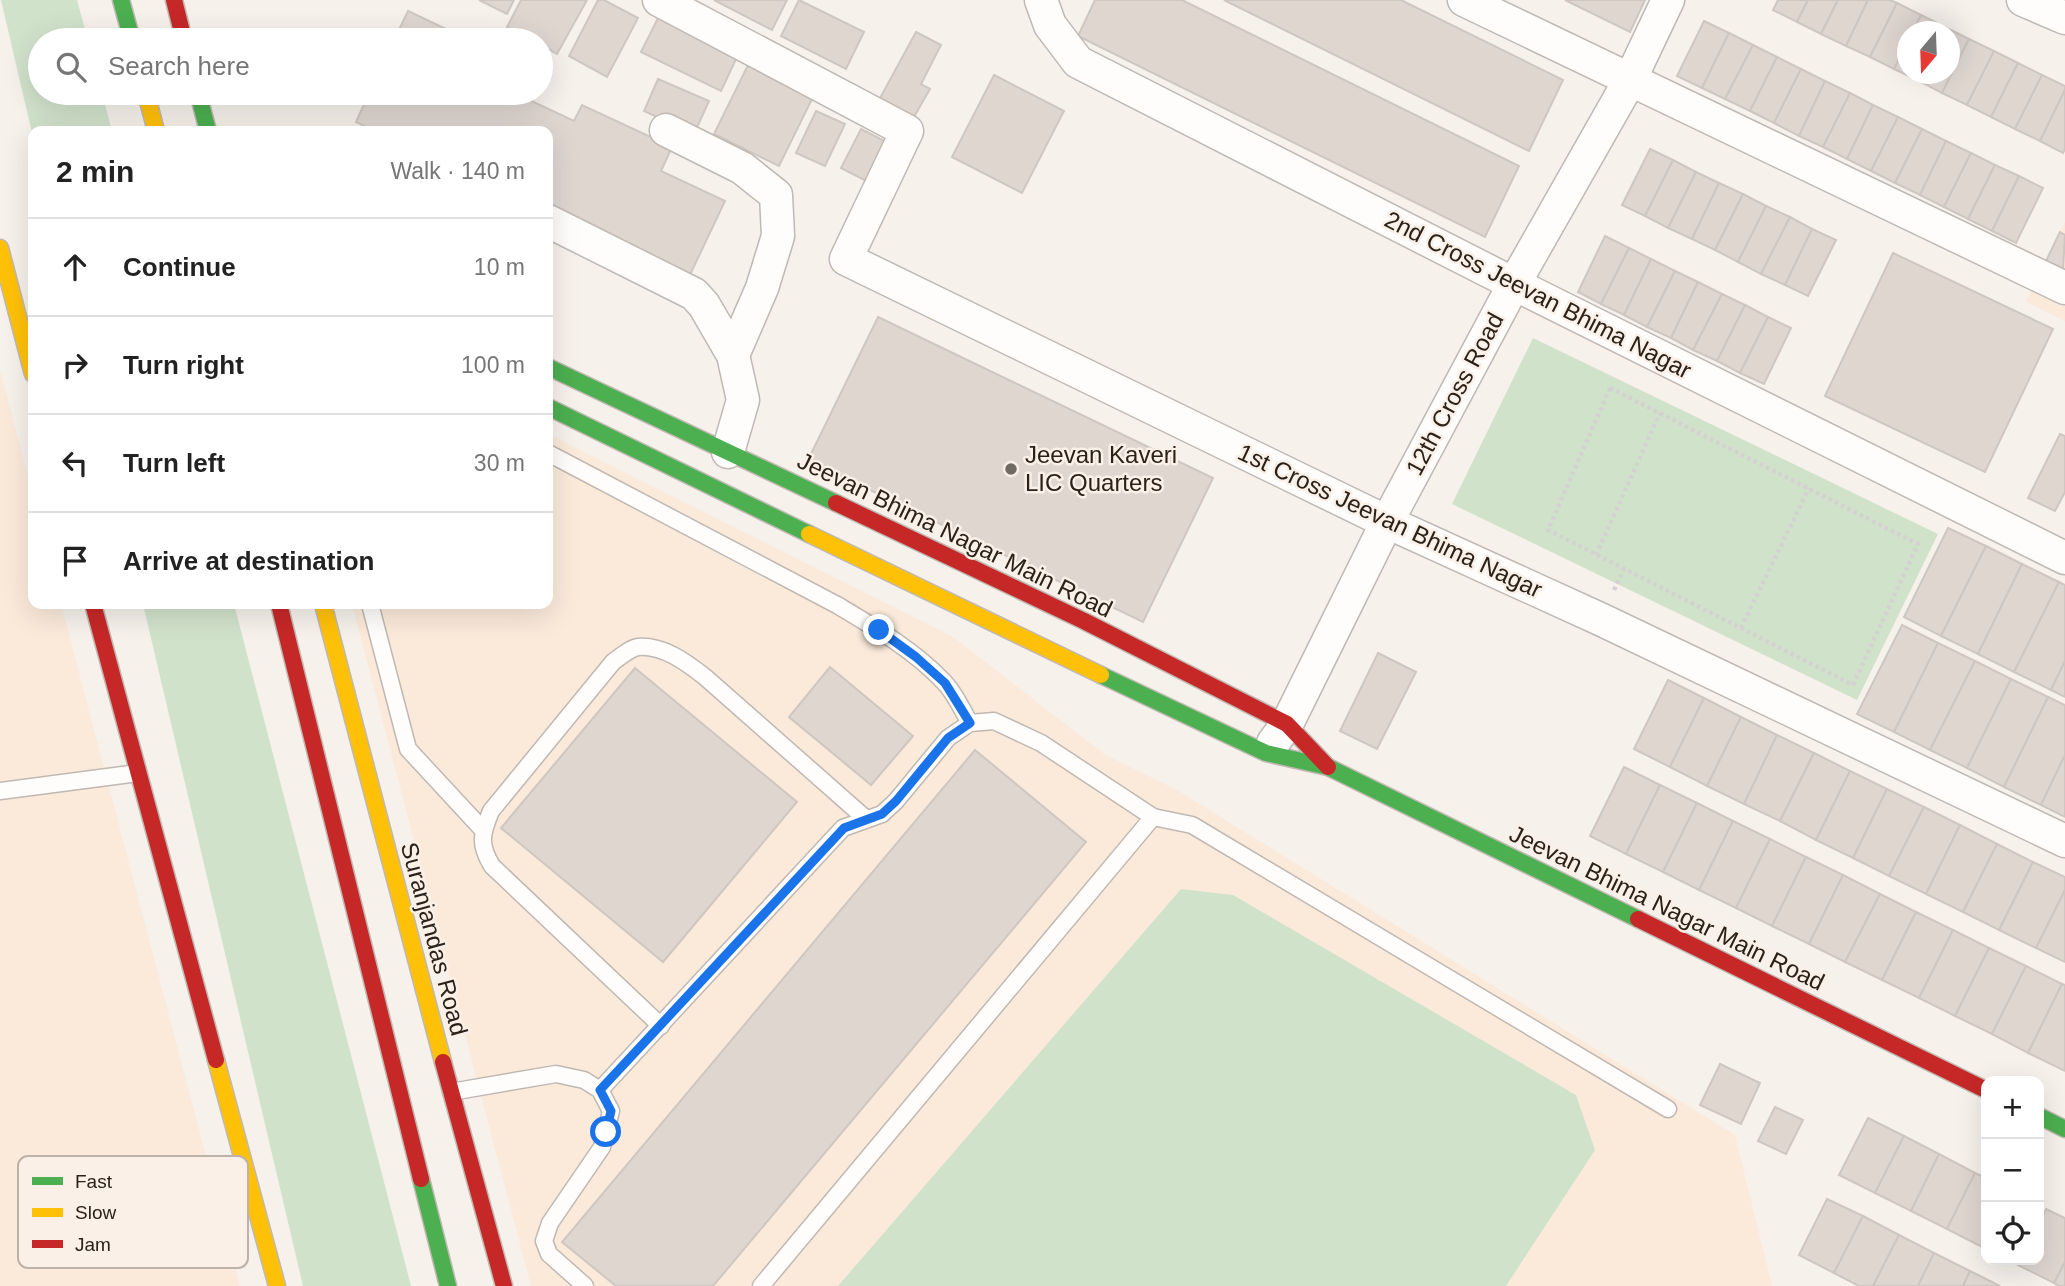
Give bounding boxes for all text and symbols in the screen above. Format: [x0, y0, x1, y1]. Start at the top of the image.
north arrow [1897, 21, 1960, 84]
search box [28, 28, 553, 105]
icon: search [52, 48, 90, 86]
text: Search here [108, 51, 250, 81]
text: 2 min [56, 155, 134, 188]
text: Walk · 140 m [390, 158, 525, 184]
street label: 2nd Cross Jeevan Bhima Nagar [1381, 205, 1696, 384]
icon: ahead [56, 248, 94, 286]
text: Continue [123, 252, 236, 282]
text: 10 m [474, 254, 525, 280]
street label: 12th Cross Road [1400, 308, 1509, 480]
icon: right [56, 346, 94, 384]
text: Turn right [123, 350, 244, 380]
text: 100 m [461, 352, 525, 378]
street label: 1st Cross Jeevan Bhima Nagar [1234, 438, 1546, 603]
place label: Jeevan Kaveri LIC Quarters [1025, 441, 1177, 496]
icon: left [56, 444, 94, 482]
street label: Jeevan Bhima Nagar Main Road [793, 446, 1117, 623]
text: Turn left [123, 448, 225, 478]
text: 30 m [474, 450, 525, 476]
marker: Jeevan Kaveri LIC Quarters [1003, 461, 1019, 477]
icon: arrive [56, 542, 94, 580]
text: Arrive at destination [123, 546, 374, 576]
route end [863, 614, 894, 645]
street label: Jeevan Bhima Nagar Main Road [1505, 819, 1829, 996]
street label: Suranjandas Road [396, 839, 473, 1038]
map controls [1981, 1076, 2044, 1265]
button: + [1981, 1076, 2044, 1139]
route start [590, 1116, 621, 1147]
button: − [1981, 1139, 2044, 1202]
legend [18, 1156, 248, 1268]
text: Fast [75, 1171, 113, 1192]
text: Slow [75, 1202, 116, 1223]
button: locate [1981, 1202, 2044, 1265]
text: Jam [75, 1234, 111, 1255]

